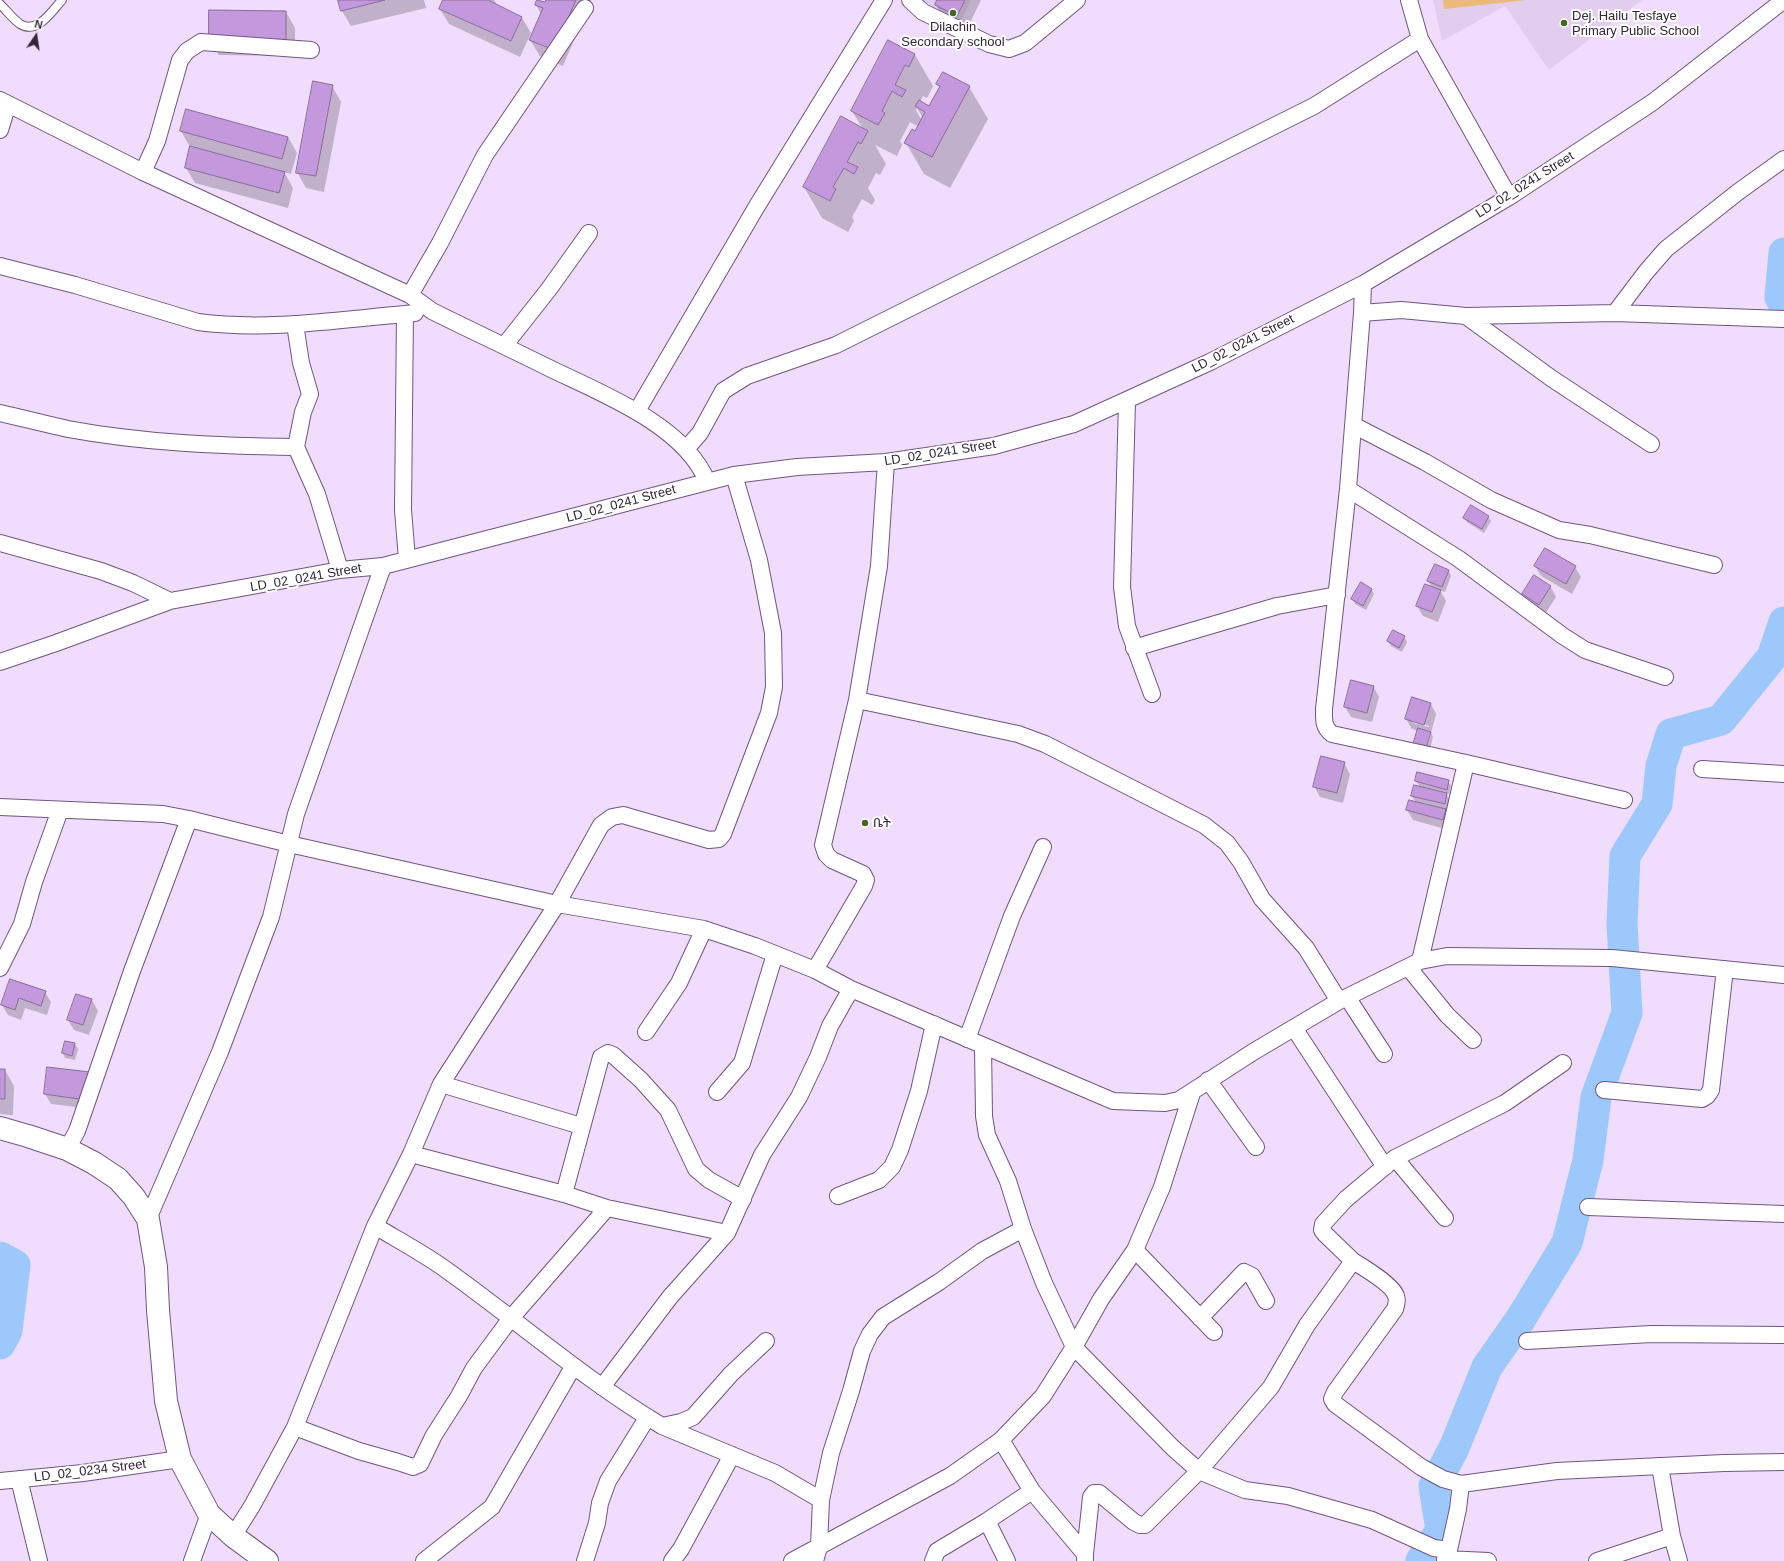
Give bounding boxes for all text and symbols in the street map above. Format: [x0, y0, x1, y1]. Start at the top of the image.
marker: Dilachin Secondary school [948, 8, 958, 18]
place label: Dej. Hailu Tesfaye Primary Public School [1572, 8, 1699, 39]
north arrow [16, 16, 56, 56]
text: N [33, 18, 44, 31]
marker: Dej. Hailu Tesfaye Primary Public School [1559, 18, 1569, 28]
place label: Dilachin Secondary school [901, 19, 1005, 50]
street label: LD_02_0241 Street [1473, 149, 1577, 221]
street label: LD_02_0241 Street [1189, 311, 1297, 377]
street label: LD_02_0241 Street [883, 436, 997, 470]
street label: LD_02_0241 Street [565, 482, 677, 526]
street label: LD_02_0241 Street [249, 561, 363, 595]
place label: ቤት [873, 815, 891, 831]
marker: ቤት [860, 818, 870, 828]
street label: LD_02_0234 Street [33, 1456, 147, 1486]

